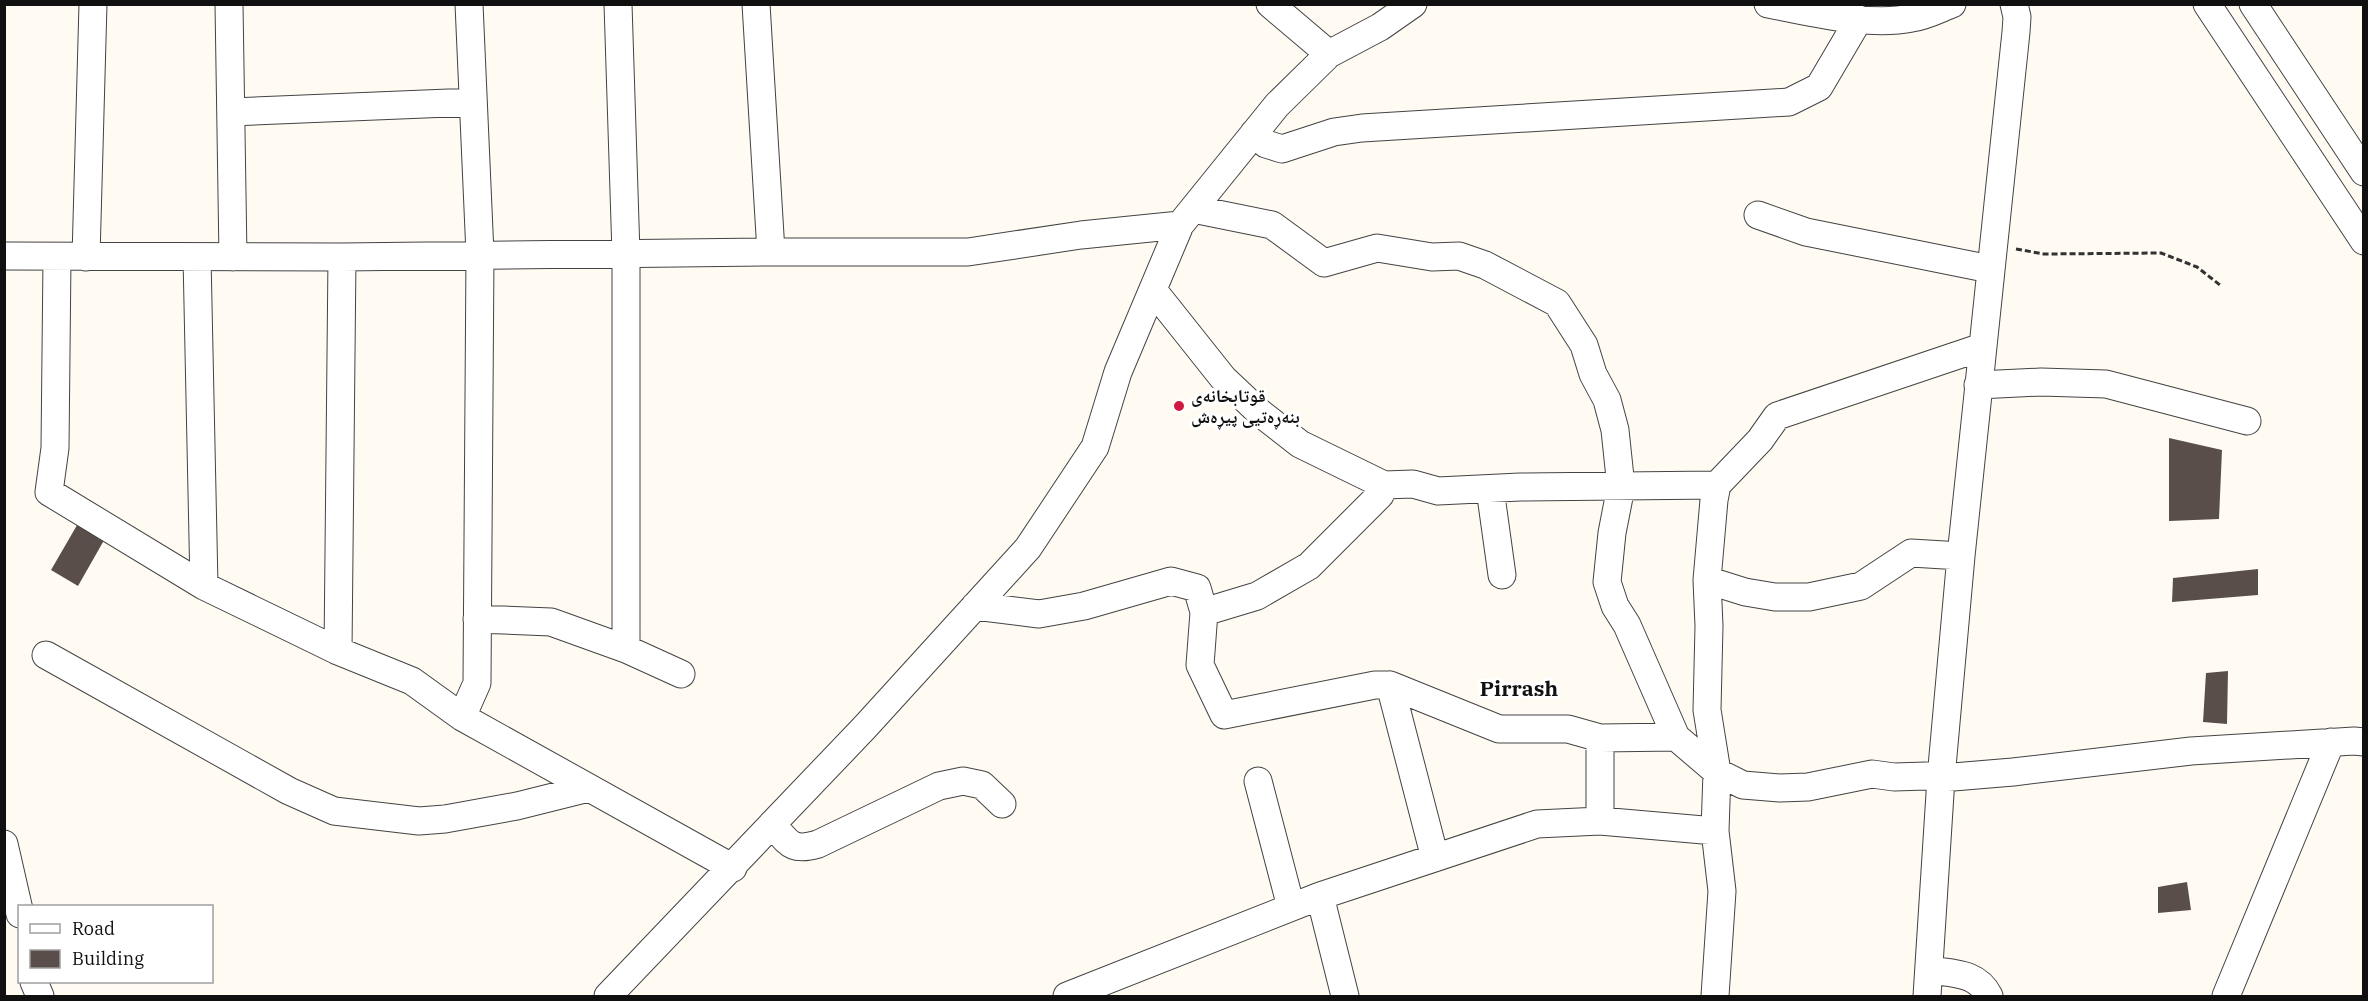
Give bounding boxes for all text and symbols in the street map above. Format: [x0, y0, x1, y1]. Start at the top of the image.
place label: قوتابخانەی بنەڕەتیی پیڕەش [1191, 384, 1300, 430]
marker: قوتابخانەی بنەڕەتیی پیڕەش [1172, 399, 1186, 413]
district label: Pirrash [1480, 674, 1559, 702]
legend [18, 905, 213, 983]
text: Road [72, 917, 115, 940]
text: Building [72, 947, 144, 970]

